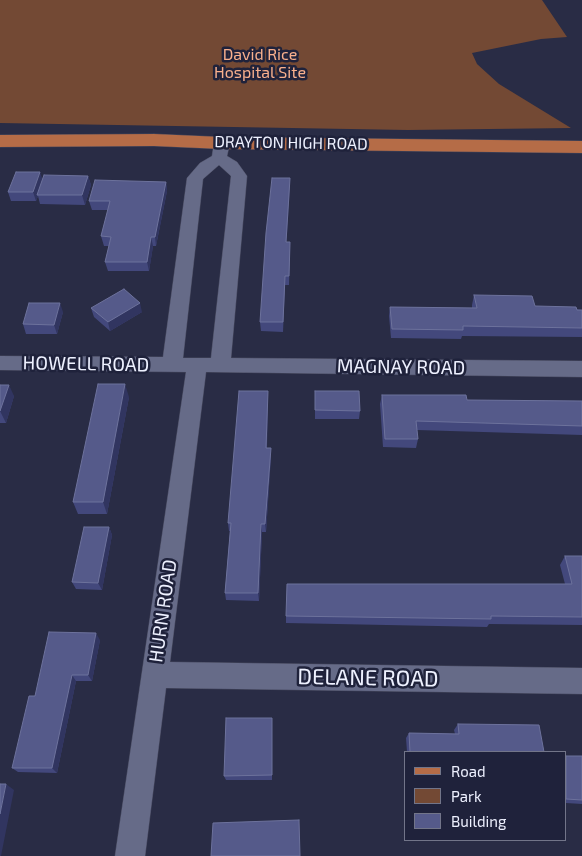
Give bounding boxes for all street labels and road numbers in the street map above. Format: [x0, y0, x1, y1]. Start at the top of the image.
street label: DRAYTON HIGH ROAD [214, 132, 368, 154]
street label: HOWELL ROAD [23, 351, 149, 377]
street label: MAGNAY ROAD [337, 354, 465, 380]
street label: HURN ROAD [145, 558, 181, 664]
street label: DELANE ROAD [297, 664, 439, 692]

